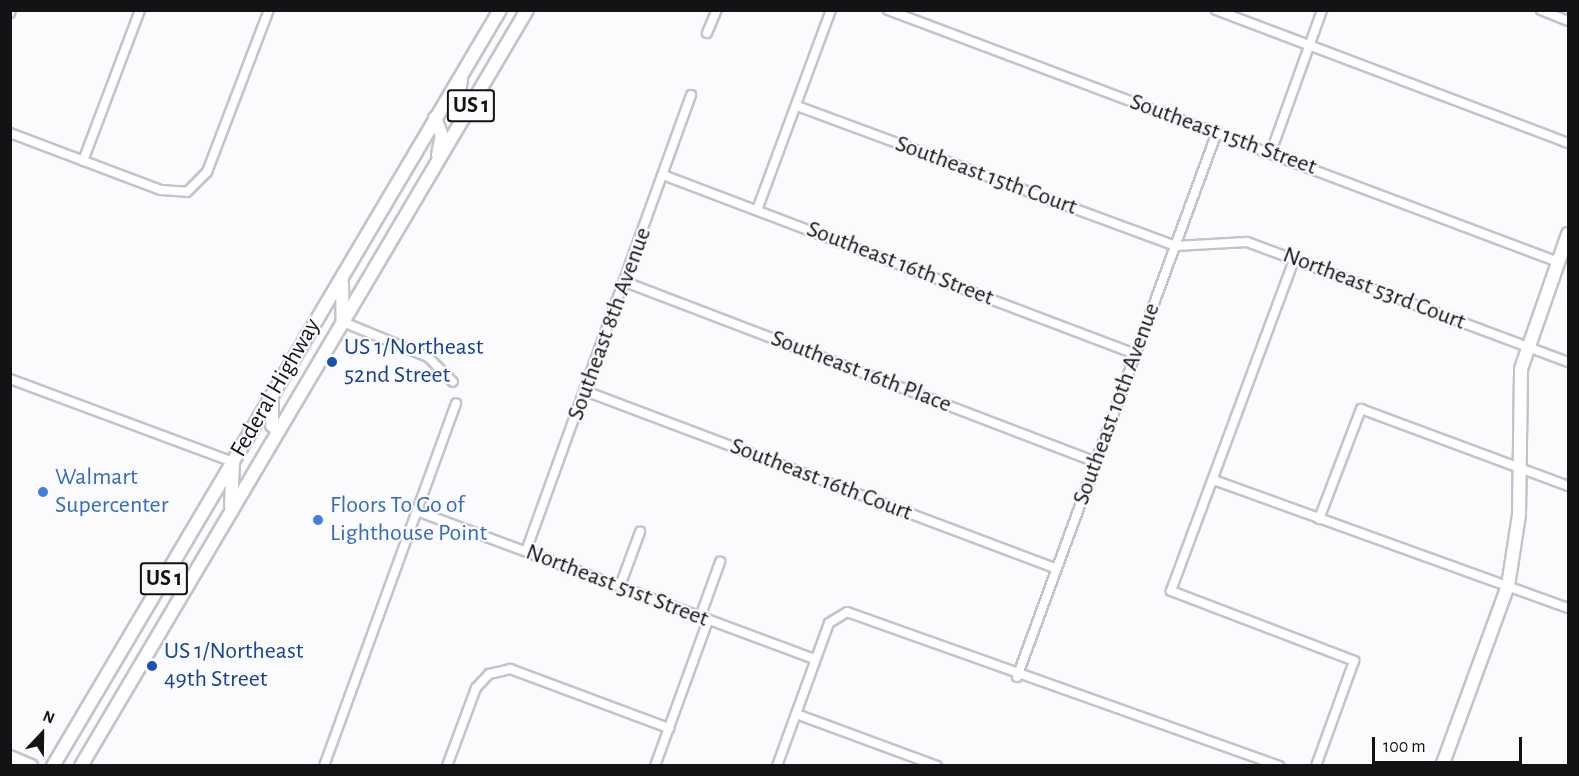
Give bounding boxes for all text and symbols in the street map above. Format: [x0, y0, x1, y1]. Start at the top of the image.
road number: US 1 [446, 87, 496, 125]
street label: Southeast 15th Street [1126, 88, 1320, 182]
street label: Southeast 15th Court [891, 130, 1081, 222]
street label: Southeast 16th Street [803, 215, 997, 313]
street label: Southeast 8th Avenue [562, 224, 658, 424]
street label: Northeast 53rd Court [1279, 241, 1469, 337]
street label: Southeast 10th Avenue [1067, 299, 1167, 509]
street label: Federal Highway [225, 314, 327, 462]
street label: Southeast 16th Place [767, 324, 955, 420]
place label: US 1/Northeast 52nd Street [344, 334, 483, 390]
marker: US 1/Northeast 52nd Street [325, 355, 339, 369]
street label: Southeast 16th Court [726, 432, 916, 528]
place label: Walmart Supercenter [55, 464, 168, 520]
marker: Walmart Supercenter [36, 485, 50, 499]
place label: Floors To Go of Lighthouse Point [330, 492, 487, 548]
marker: Floors To Go of Lighthouse Point [311, 513, 325, 527]
street label: Northeast 51st Street [522, 538, 712, 634]
road number: US 1 [138, 560, 190, 598]
place label: US 1/Northeast 49th Street [164, 638, 303, 694]
marker: US 1/Northeast 49th Street [145, 659, 159, 673]
north arrow [12, 704, 72, 764]
text: N [41, 708, 57, 727]
scale bar [1375, 725, 1525, 763]
text: 100 m [1383, 738, 1426, 756]

